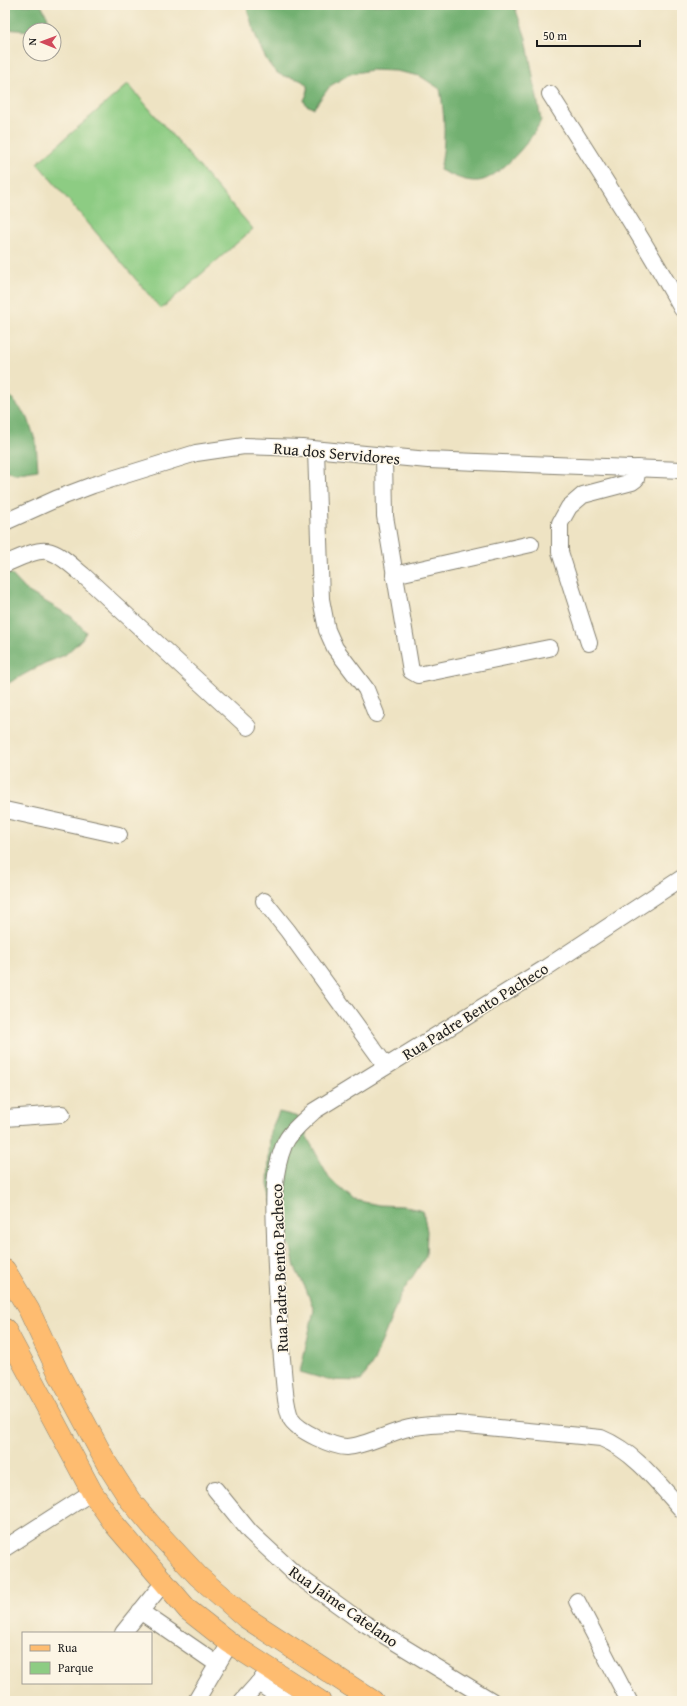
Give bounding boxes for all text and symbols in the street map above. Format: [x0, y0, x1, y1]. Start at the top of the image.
north arrow [22, 22, 62, 62]
scale bar [537, 22, 640, 48]
text: 50 m [543, 27, 567, 44]
text: N [24, 37, 40, 46]
street label: Rua dos Servidores [273, 436, 401, 470]
street label: Rua Padre Bento Pacheco [397, 956, 553, 1066]
street label: Rua Padre Bento Pacheco [264, 1183, 294, 1353]
street label: Rua Jaime Catelano [284, 1559, 404, 1653]
legend [22, 1632, 152, 1684]
text: Rua [58, 1639, 77, 1656]
text: Parque [58, 1659, 94, 1676]

